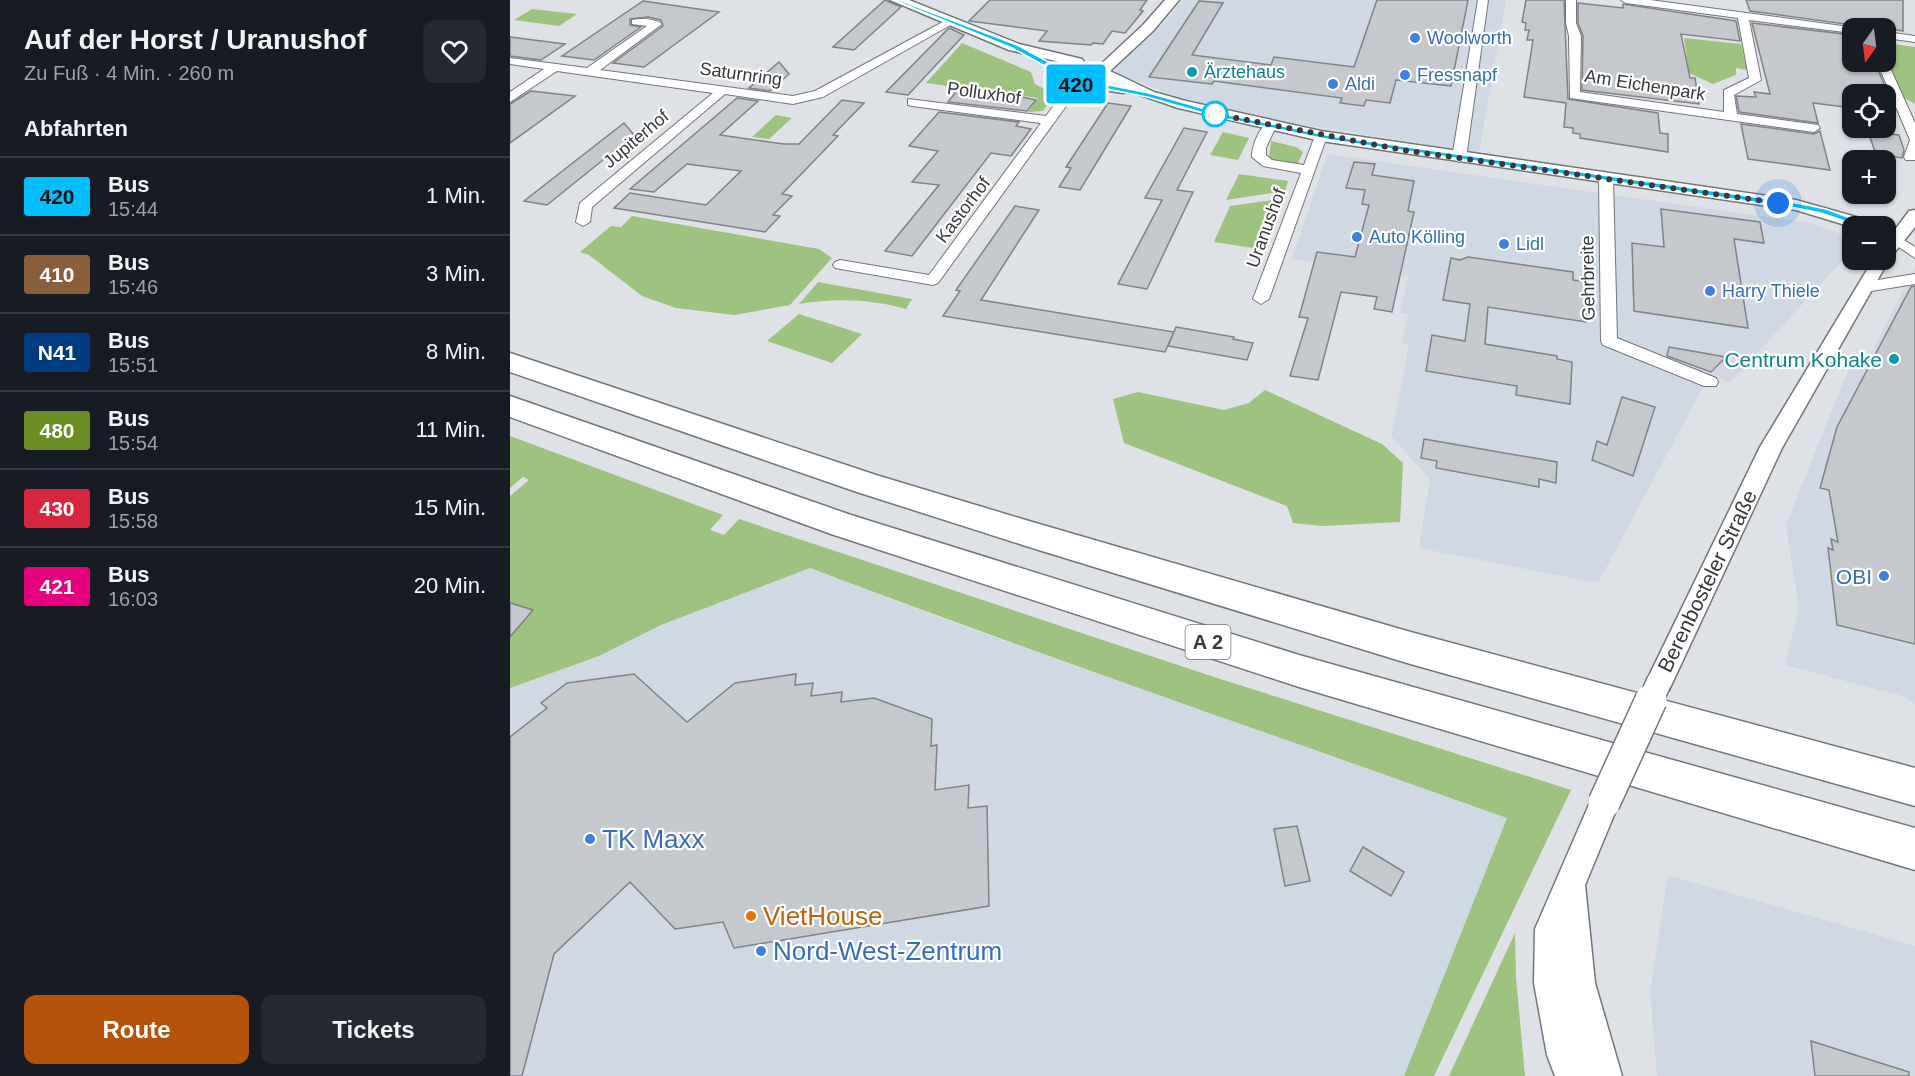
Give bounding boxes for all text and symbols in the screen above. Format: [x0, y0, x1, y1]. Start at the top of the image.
north arrow [1842, 18, 1896, 72]
map controls [1842, 18, 1896, 270]
button: heart [423, 20, 486, 83]
text: Auf der Horst / Uranushof [24, 24, 366, 55]
place label: Woolworth [1427, 28, 1512, 48]
marker: Woolworth [1408, 31, 1422, 45]
street label: Saturnring [698, 58, 784, 90]
text: Zu Fuß · 4 Min. · 260 m [24, 62, 234, 84]
place label: Ärztehaus [1204, 62, 1285, 82]
line badge: 420 [1042, 64, 1110, 104]
marker: Ärztehaus [1185, 65, 1199, 79]
place label: Fressnapf [1417, 65, 1498, 85]
street label: Am Eichenpark [1583, 66, 1708, 105]
marker: Fressnapf [1398, 68, 1412, 82]
text: 420 [1058, 73, 1094, 96]
place label: Aldi [1345, 74, 1375, 94]
marker: Aldi [1326, 77, 1340, 91]
street label: Polluxhof [946, 78, 1023, 108]
button: locate [1842, 84, 1896, 138]
unlabelled marker [1202, 101, 1228, 127]
street label: Jupiterhof [599, 105, 673, 172]
text: Abfahrten [24, 116, 128, 141]
button: + [1842, 150, 1896, 204]
text: Bus [108, 172, 150, 197]
street label: Kastorhof [932, 172, 995, 247]
text: 1 Min. [426, 183, 486, 208]
text: 420 [39, 185, 75, 208]
street label: Uranushof [1242, 185, 1290, 270]
your location [1763, 188, 1793, 218]
text: 15:44 [108, 198, 158, 220]
button: − [1842, 216, 1896, 270]
place label: Auto Kölling [1369, 227, 1465, 247]
marker: Auto Kölling [1350, 230, 1364, 244]
place label: Lidl [1516, 234, 1544, 254]
street label: Gehrbreite [1577, 235, 1599, 321]
marker: Lidl [1497, 237, 1511, 251]
text: Bus [108, 250, 150, 275]
text: 3 Min. [426, 261, 486, 286]
text: 410 [39, 263, 75, 286]
text: 15:46 [108, 276, 158, 298]
place label: Harry Thiele [1722, 281, 1820, 301]
marker: Harry Thiele [1703, 284, 1717, 298]
text: Bus [108, 328, 150, 353]
text: 8 Min. [426, 339, 486, 364]
text: N41 [38, 341, 76, 364]
place label: Centrum Kohake [1724, 348, 1882, 371]
marker: Centrum Kohake [1887, 352, 1901, 366]
text: 15:51 [108, 354, 158, 376]
text: Bus [108, 406, 150, 431]
text: 11 Min. [415, 417, 486, 442]
text: 480 [39, 419, 75, 442]
text: 15:54 [108, 432, 158, 454]
text: Bus [108, 484, 150, 509]
street label: Berenbosteler Straße [1653, 486, 1761, 676]
text: 15 Min. [414, 495, 486, 520]
text: 430 [39, 497, 75, 520]
text: 15:58 [108, 510, 158, 532]
text: Bus [108, 562, 150, 587]
place label: OBI [1836, 565, 1872, 588]
marker: OBI [1877, 569, 1891, 583]
text: 20 Min. [414, 573, 486, 598]
text: 421 [39, 575, 75, 598]
text: 16:03 [108, 588, 158, 610]
road number: A 2 [1186, 625, 1230, 659]
place label: TK Maxx [602, 824, 705, 854]
marker: TK Maxx [583, 832, 597, 846]
place label: VietHouse [763, 901, 883, 931]
marker: VietHouse [744, 909, 758, 923]
place label: Nord-West-Zentrum [773, 936, 1002, 966]
marker: Nord-West-Zentrum [754, 944, 768, 958]
button: Route [24, 995, 249, 1064]
button: Tickets [261, 995, 486, 1064]

